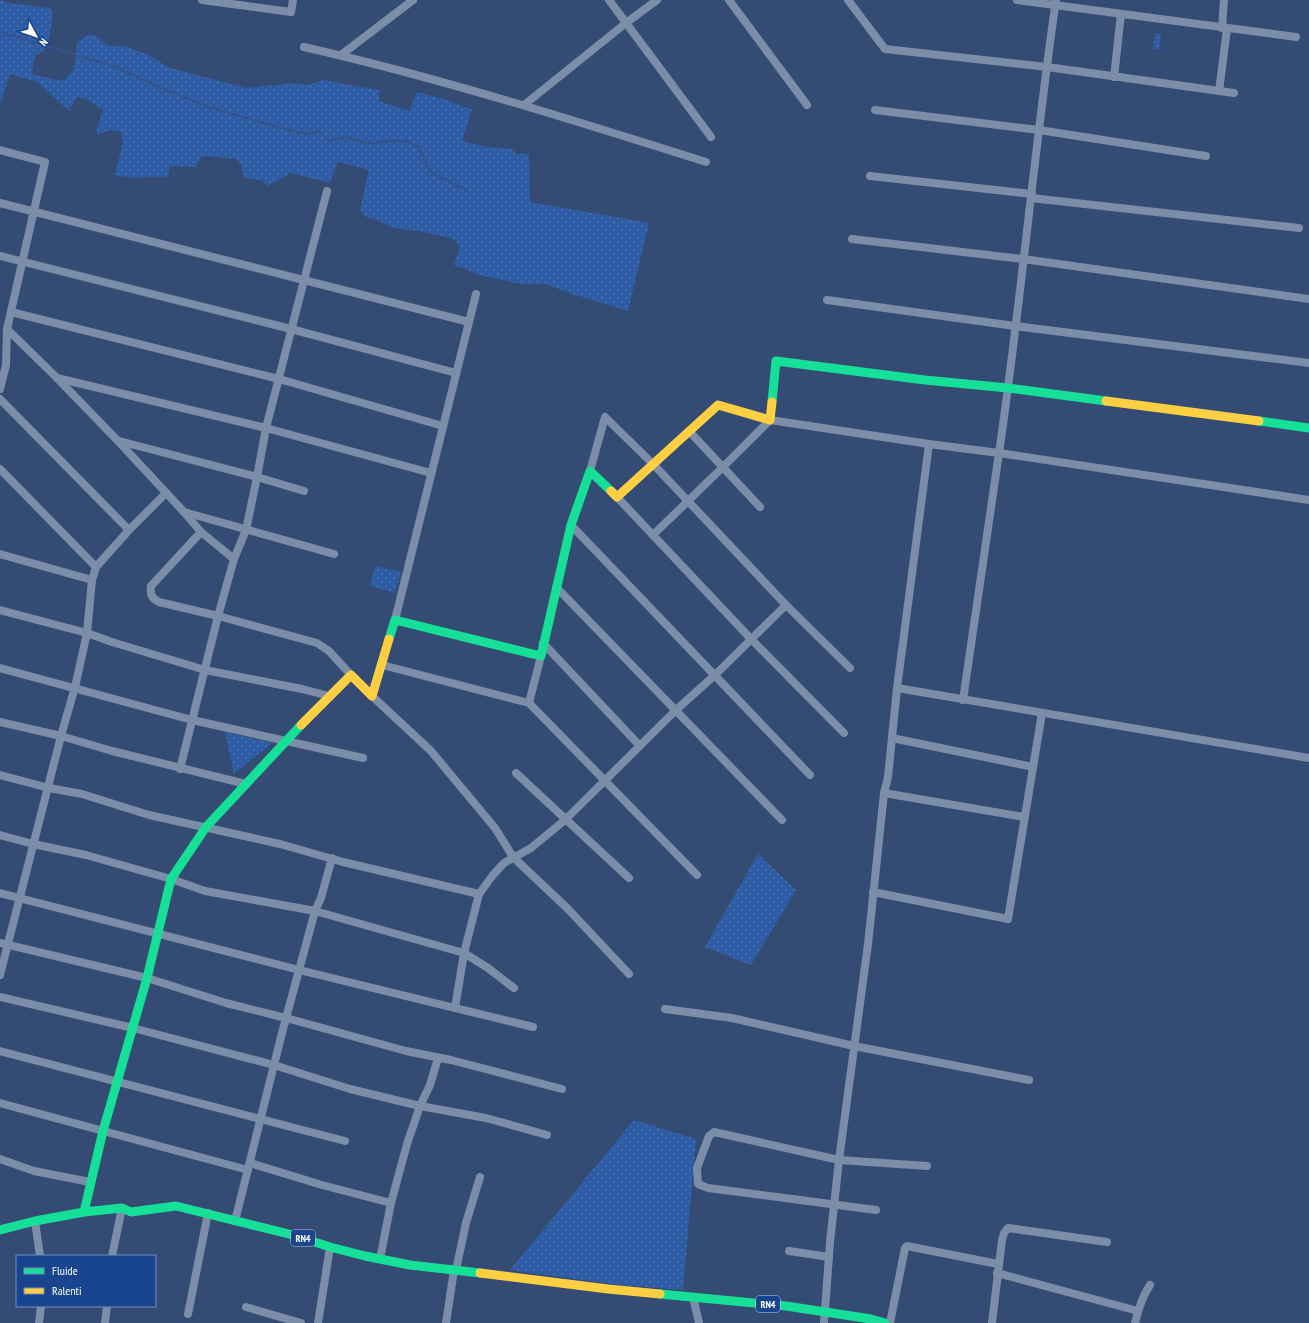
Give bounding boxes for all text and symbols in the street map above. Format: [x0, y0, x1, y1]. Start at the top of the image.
north arrow [16, 16, 56, 56]
text: N [36, 36, 51, 49]
road number: RN4 [291, 1230, 315, 1246]
legend [16, 1255, 156, 1307]
text: Fluide [52, 1263, 78, 1278]
text: Ralenti [52, 1283, 81, 1298]
road number: RN4 [756, 1296, 780, 1312]

